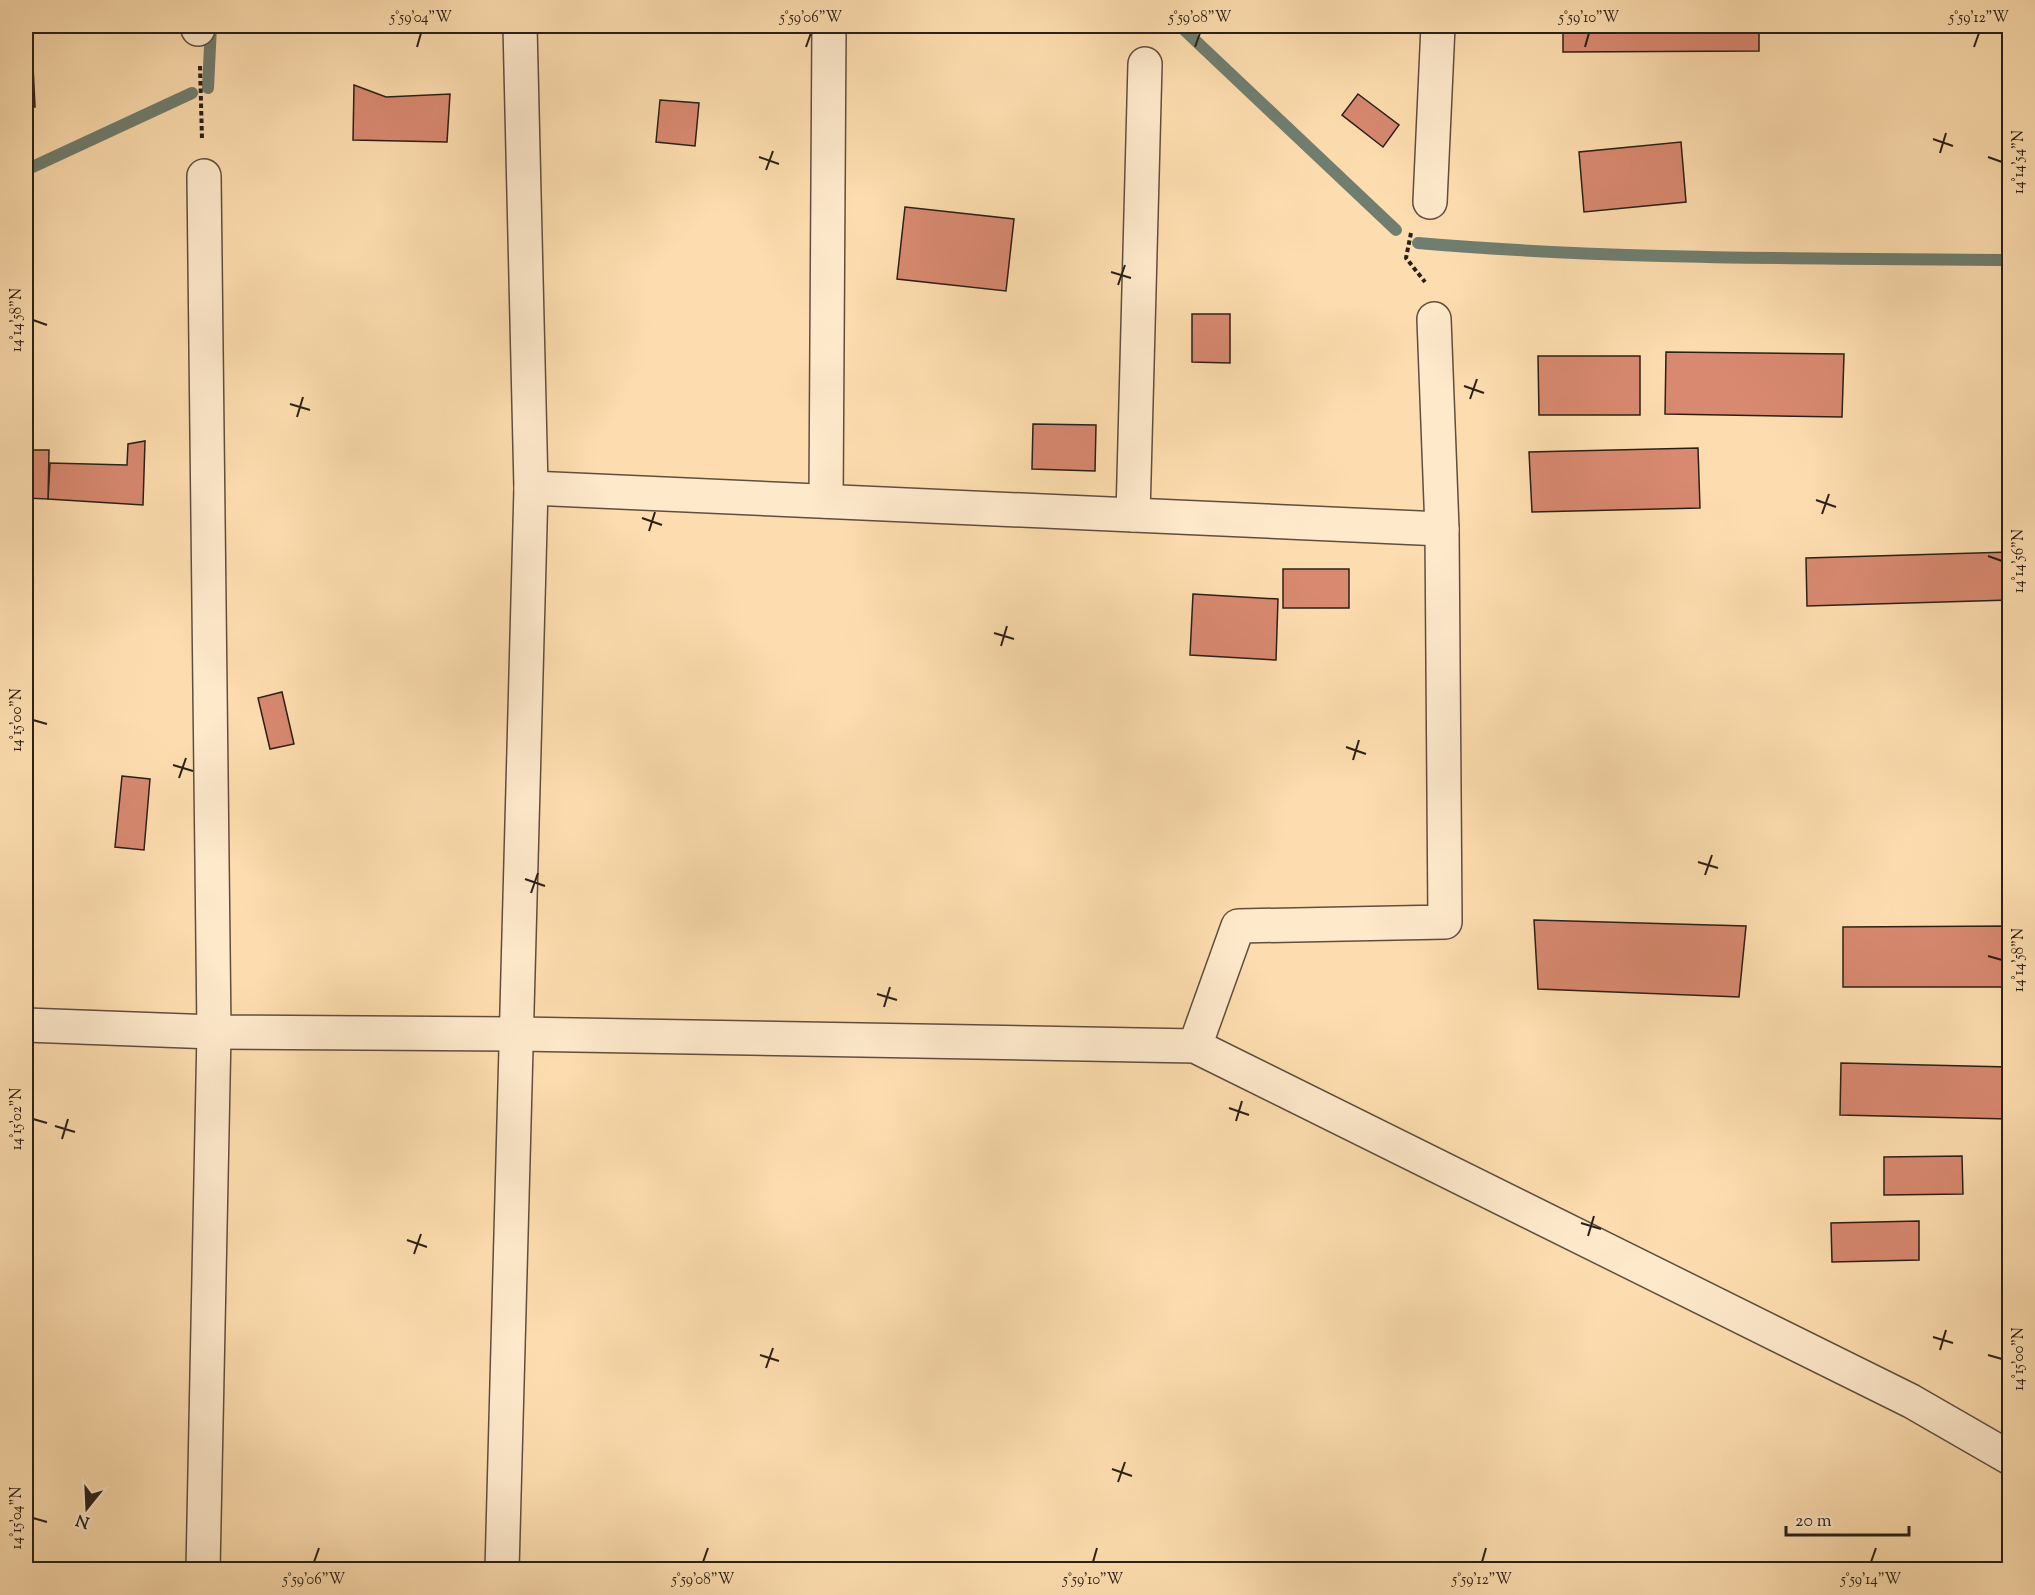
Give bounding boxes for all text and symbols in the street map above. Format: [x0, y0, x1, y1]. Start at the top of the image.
text: 5°59'04"W [389, 8, 452, 29]
text: 5°59'06"W [779, 8, 843, 29]
text: 5°59'08"W [1168, 8, 1232, 29]
text: 5°59'10"W [1558, 8, 1620, 29]
text: 5°59'12"W [1948, 8, 2009, 29]
text: 14°14'54"N [2009, 130, 2030, 194]
text: 14°14'58"N [7, 288, 28, 352]
text: 14°14'56"N [2009, 529, 2030, 593]
text: 14°15'00"N [7, 688, 28, 752]
text: 14°14'58"N [2009, 928, 2030, 992]
text: 14°15'02"N [7, 1088, 28, 1150]
text: 14°15'00"N [2009, 1327, 2030, 1391]
north arrow [57, 1478, 117, 1538]
text: 14°15'04"N [7, 1487, 28, 1549]
scale bar [1786, 1499, 1909, 1537]
text: N [73, 1507, 93, 1533]
text: 20 m [1795, 1509, 1832, 1535]
text: 5°59'06"W [282, 1570, 346, 1591]
text: 5°59'08"W [671, 1570, 735, 1591]
text: 5°59'10"W [1062, 1570, 1124, 1591]
text: 5°59'12"W [1451, 1570, 1512, 1591]
text: 5°59'14"W [1840, 1570, 1902, 1591]

